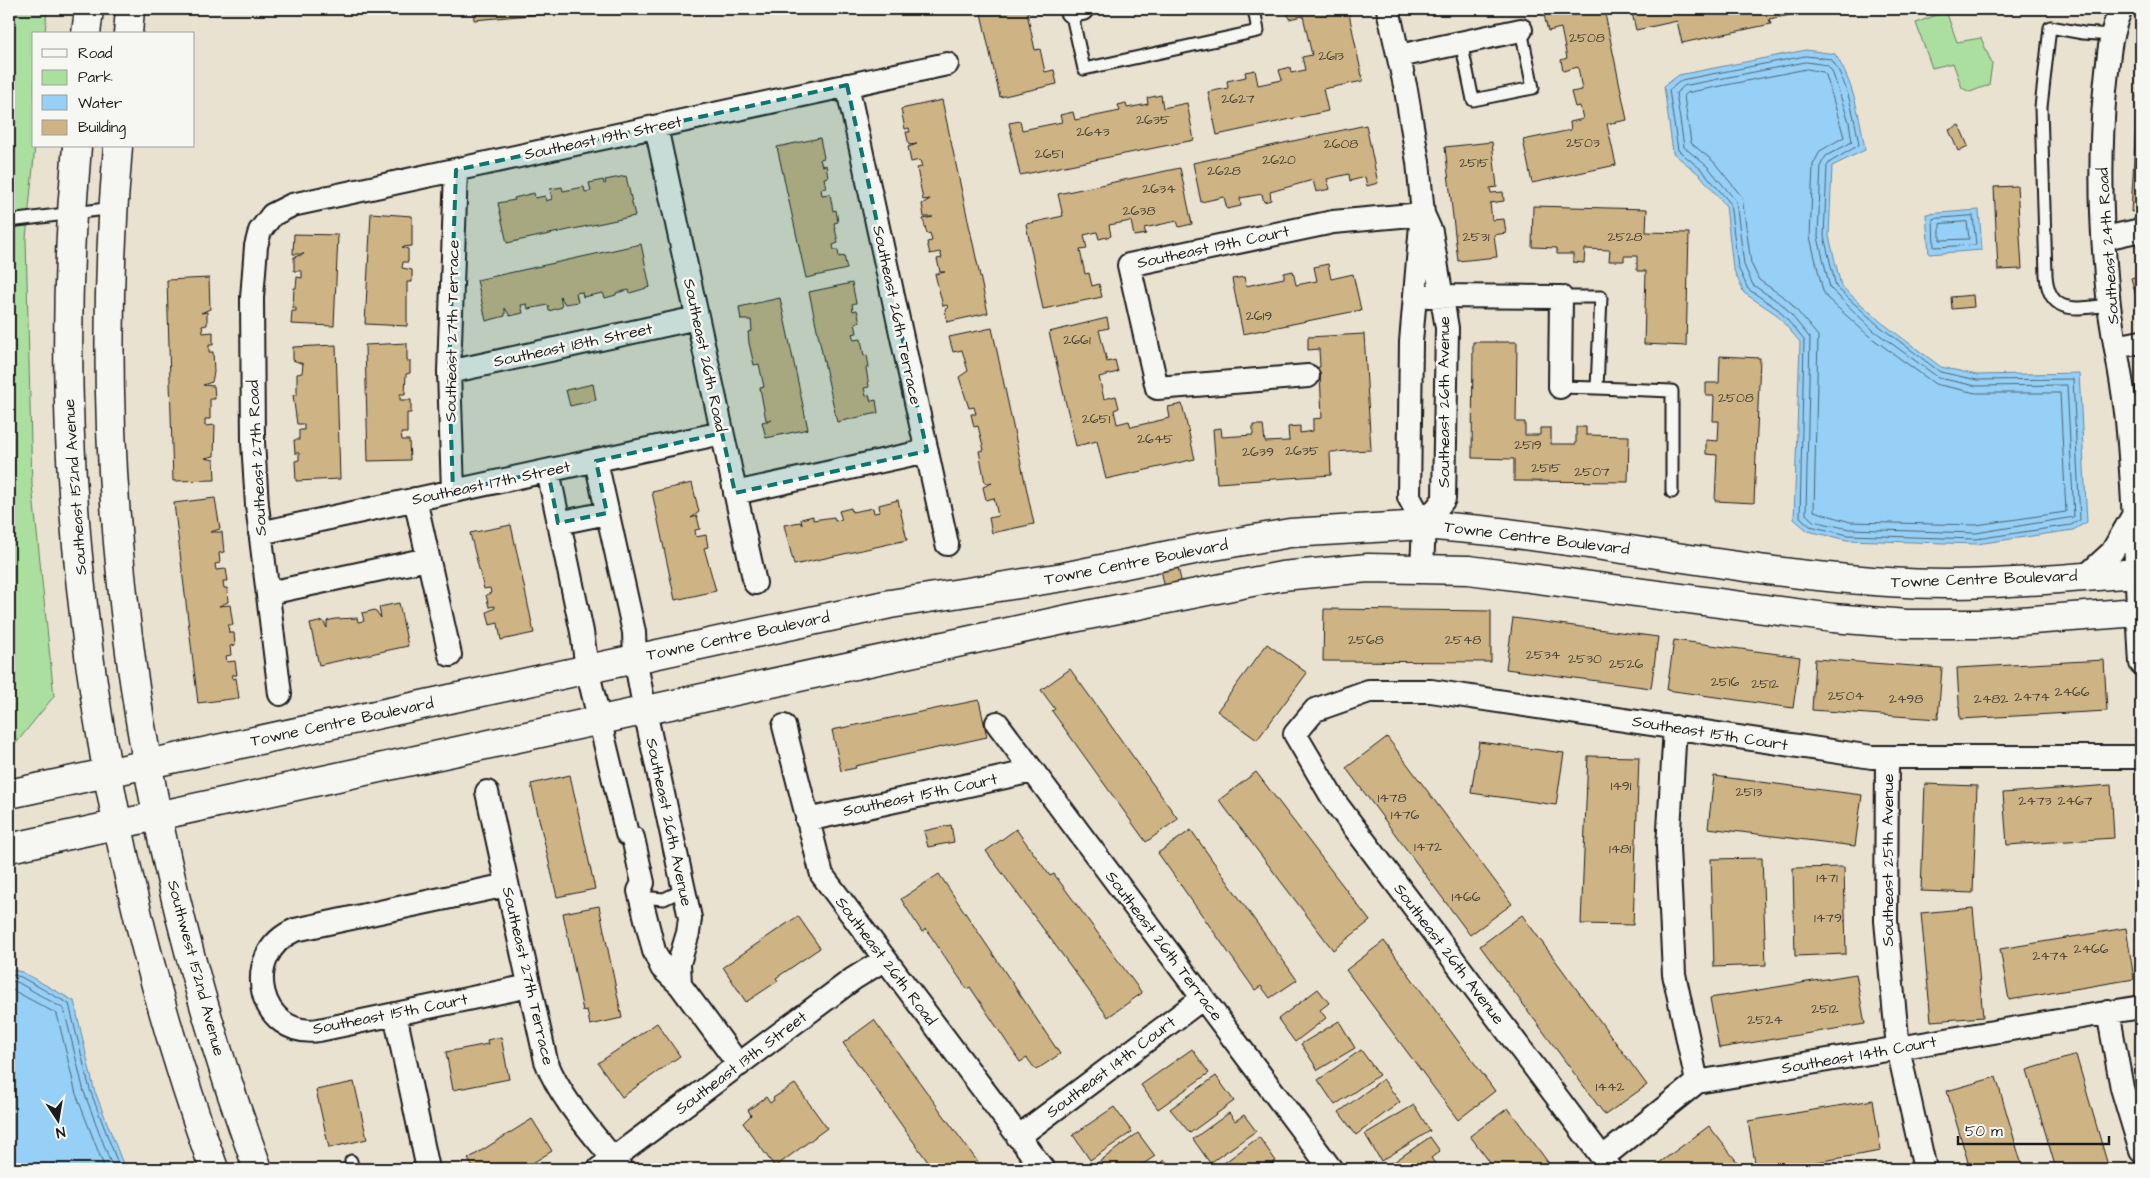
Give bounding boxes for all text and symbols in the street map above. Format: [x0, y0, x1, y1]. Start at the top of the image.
house number: 2508 [1569, 28, 1605, 48]
legend [32, 32, 195, 148]
text: Road [78, 43, 113, 64]
house number: 2613 [1318, 46, 1344, 66]
text: Park [78, 67, 113, 88]
house number: 2627 [1221, 89, 1255, 109]
text: Water [78, 93, 122, 114]
street label: Southeast 19th Street [522, 110, 684, 165]
house number: 2635 [1136, 110, 1170, 130]
text: Building [78, 117, 126, 139]
house number: 2643 [1076, 122, 1110, 142]
house number: 2503 [1566, 133, 1600, 153]
house number: 2608 [1324, 134, 1358, 154]
house number: 2651 [1035, 144, 1063, 164]
house number: 2620 [1262, 150, 1296, 170]
house number: 2515 [1459, 153, 1489, 173]
house number: 2628 [1207, 161, 1241, 181]
street label: Southeast 24th Road [2092, 167, 2124, 325]
house number: 2634 [1142, 179, 1176, 199]
house number: 2638 [1123, 201, 1156, 221]
street label: Southeast 19th Court [1135, 220, 1292, 274]
street label: Southeast 26th Terrace [867, 223, 927, 407]
house number: 2531 [1463, 227, 1490, 247]
house number: 2528 [1607, 227, 1643, 247]
street label: Southeast 27th Terrace [439, 239, 465, 422]
street label: Southeast 26th Road [678, 276, 732, 434]
house number: 2619 [1246, 306, 1272, 326]
street label: Southeast 26th Avenue [1433, 316, 1455, 488]
street label: Southeast 18th Street [491, 317, 655, 373]
house number: 2661 [1063, 330, 1091, 350]
street label: Southeast 27th Road [242, 380, 272, 536]
house number: 2508 [1718, 388, 1754, 408]
street label: Southeast 152nd Avenue [58, 398, 92, 576]
house number: 2651 [1082, 409, 1110, 429]
house number: 2645 [1137, 429, 1173, 449]
house number: 2519 [1514, 435, 1542, 455]
house number: 2635 [1285, 441, 1319, 461]
house number: 2639 [1242, 442, 1274, 462]
street label: Southeast 17th Street [410, 455, 573, 511]
house number: 2515 [1531, 458, 1561, 478]
house number: 2507 [1574, 462, 1610, 482]
street label: Towne Centre Boulevard [1443, 516, 1631, 560]
street label: Towne Centre Boulevard [1042, 533, 1230, 591]
street label: Towne Centre Boulevard [1890, 565, 2078, 593]
street label: Towne Centre Boulevard [645, 606, 831, 666]
house number: 2568 [1348, 630, 1384, 650]
house number: 2548 [1445, 630, 1481, 650]
house number: 2534 [1526, 645, 1561, 665]
house number: 2530 [1568, 649, 1602, 669]
house number: 2526 [1609, 654, 1644, 674]
house number: 2516 [1711, 672, 1739, 692]
house number: 2512 [1751, 674, 1779, 694]
house number: 2466 [2054, 682, 2090, 702]
house number: 2504 [1828, 686, 1865, 706]
house number: 2474 [2014, 687, 2050, 707]
house number: 2498 [1889, 689, 1923, 709]
house number: 2482 [1974, 689, 2008, 709]
street label: Towne Centre Boulevard [249, 692, 435, 752]
street label: Southeast 15th Court [1631, 710, 1790, 756]
street label: Southeast 26th Avenue [640, 736, 698, 908]
street label: Southeast 15th Court [841, 768, 1000, 822]
street label: Southeast 25th Avenue [1877, 773, 1899, 946]
house number: 1491 [1610, 776, 1632, 796]
house number: 2513 [1736, 782, 1762, 802]
house number: 1478 [1377, 788, 1407, 808]
house number: 2473 [2018, 791, 2052, 811]
house number: 2467 [2058, 791, 2093, 811]
house number: 1476 [1391, 805, 1420, 825]
house number: 1472 [1414, 837, 1442, 857]
house number: 1481 [1609, 839, 1631, 859]
street label: Southeast 26th Terrace [1100, 866, 1228, 1026]
house number: 1471 [1816, 868, 1838, 888]
street label: Southwest 152nd Avenue [162, 878, 230, 1059]
street label: Southeast 26th Avenue [1389, 879, 1510, 1029]
street label: Southeast 27th Terrace [497, 885, 559, 1068]
house number: 1466 [1452, 887, 1481, 907]
street label: Southeast 26th Road [830, 892, 942, 1030]
house number: 1479 [1814, 908, 1842, 928]
house number: 2466 [2073, 939, 2109, 959]
house number: 2474 [2032, 946, 2068, 966]
street label: Southeast 15th Court [311, 988, 470, 1040]
house number: 2512 [1811, 999, 1839, 1019]
street label: Southeast 13th Street [671, 1006, 812, 1120]
house number: 2524 [1747, 1010, 1783, 1030]
street label: Southeast 14th Court [1042, 1011, 1181, 1123]
street label: Southeast 14th Court [1780, 1030, 1939, 1079]
house number: 1442 [1596, 1077, 1624, 1097]
north arrow [32, 1096, 82, 1146]
scale bar [1958, 1113, 2109, 1145]
text: N [54, 1121, 67, 1142]
text: 50 m [1965, 1121, 2003, 1142]

